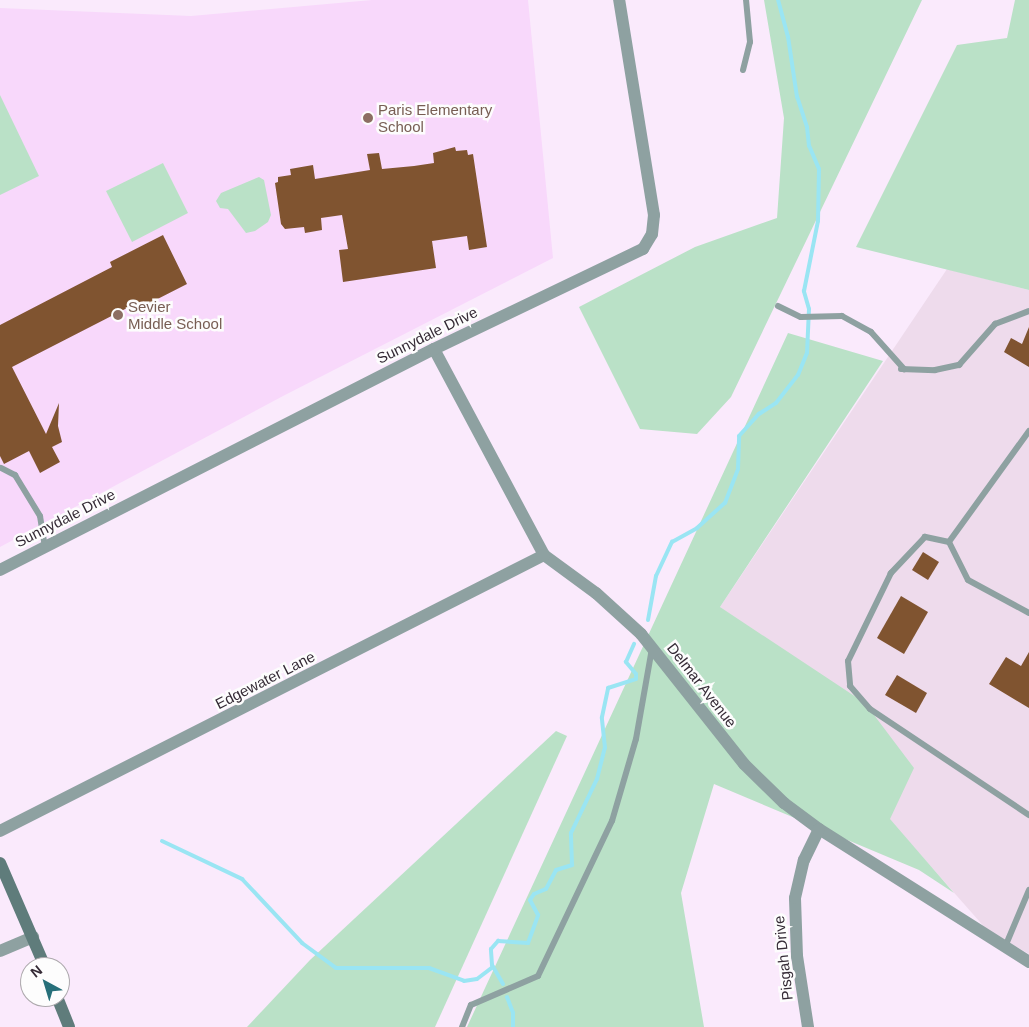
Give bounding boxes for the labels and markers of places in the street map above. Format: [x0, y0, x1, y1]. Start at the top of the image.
place label: Paris Elementary School [378, 100, 492, 135]
marker: Paris Elementary School [362, 112, 374, 124]
place label: Sevier Middle School [128, 297, 222, 332]
marker: Sevier Middle School [112, 309, 124, 321]

